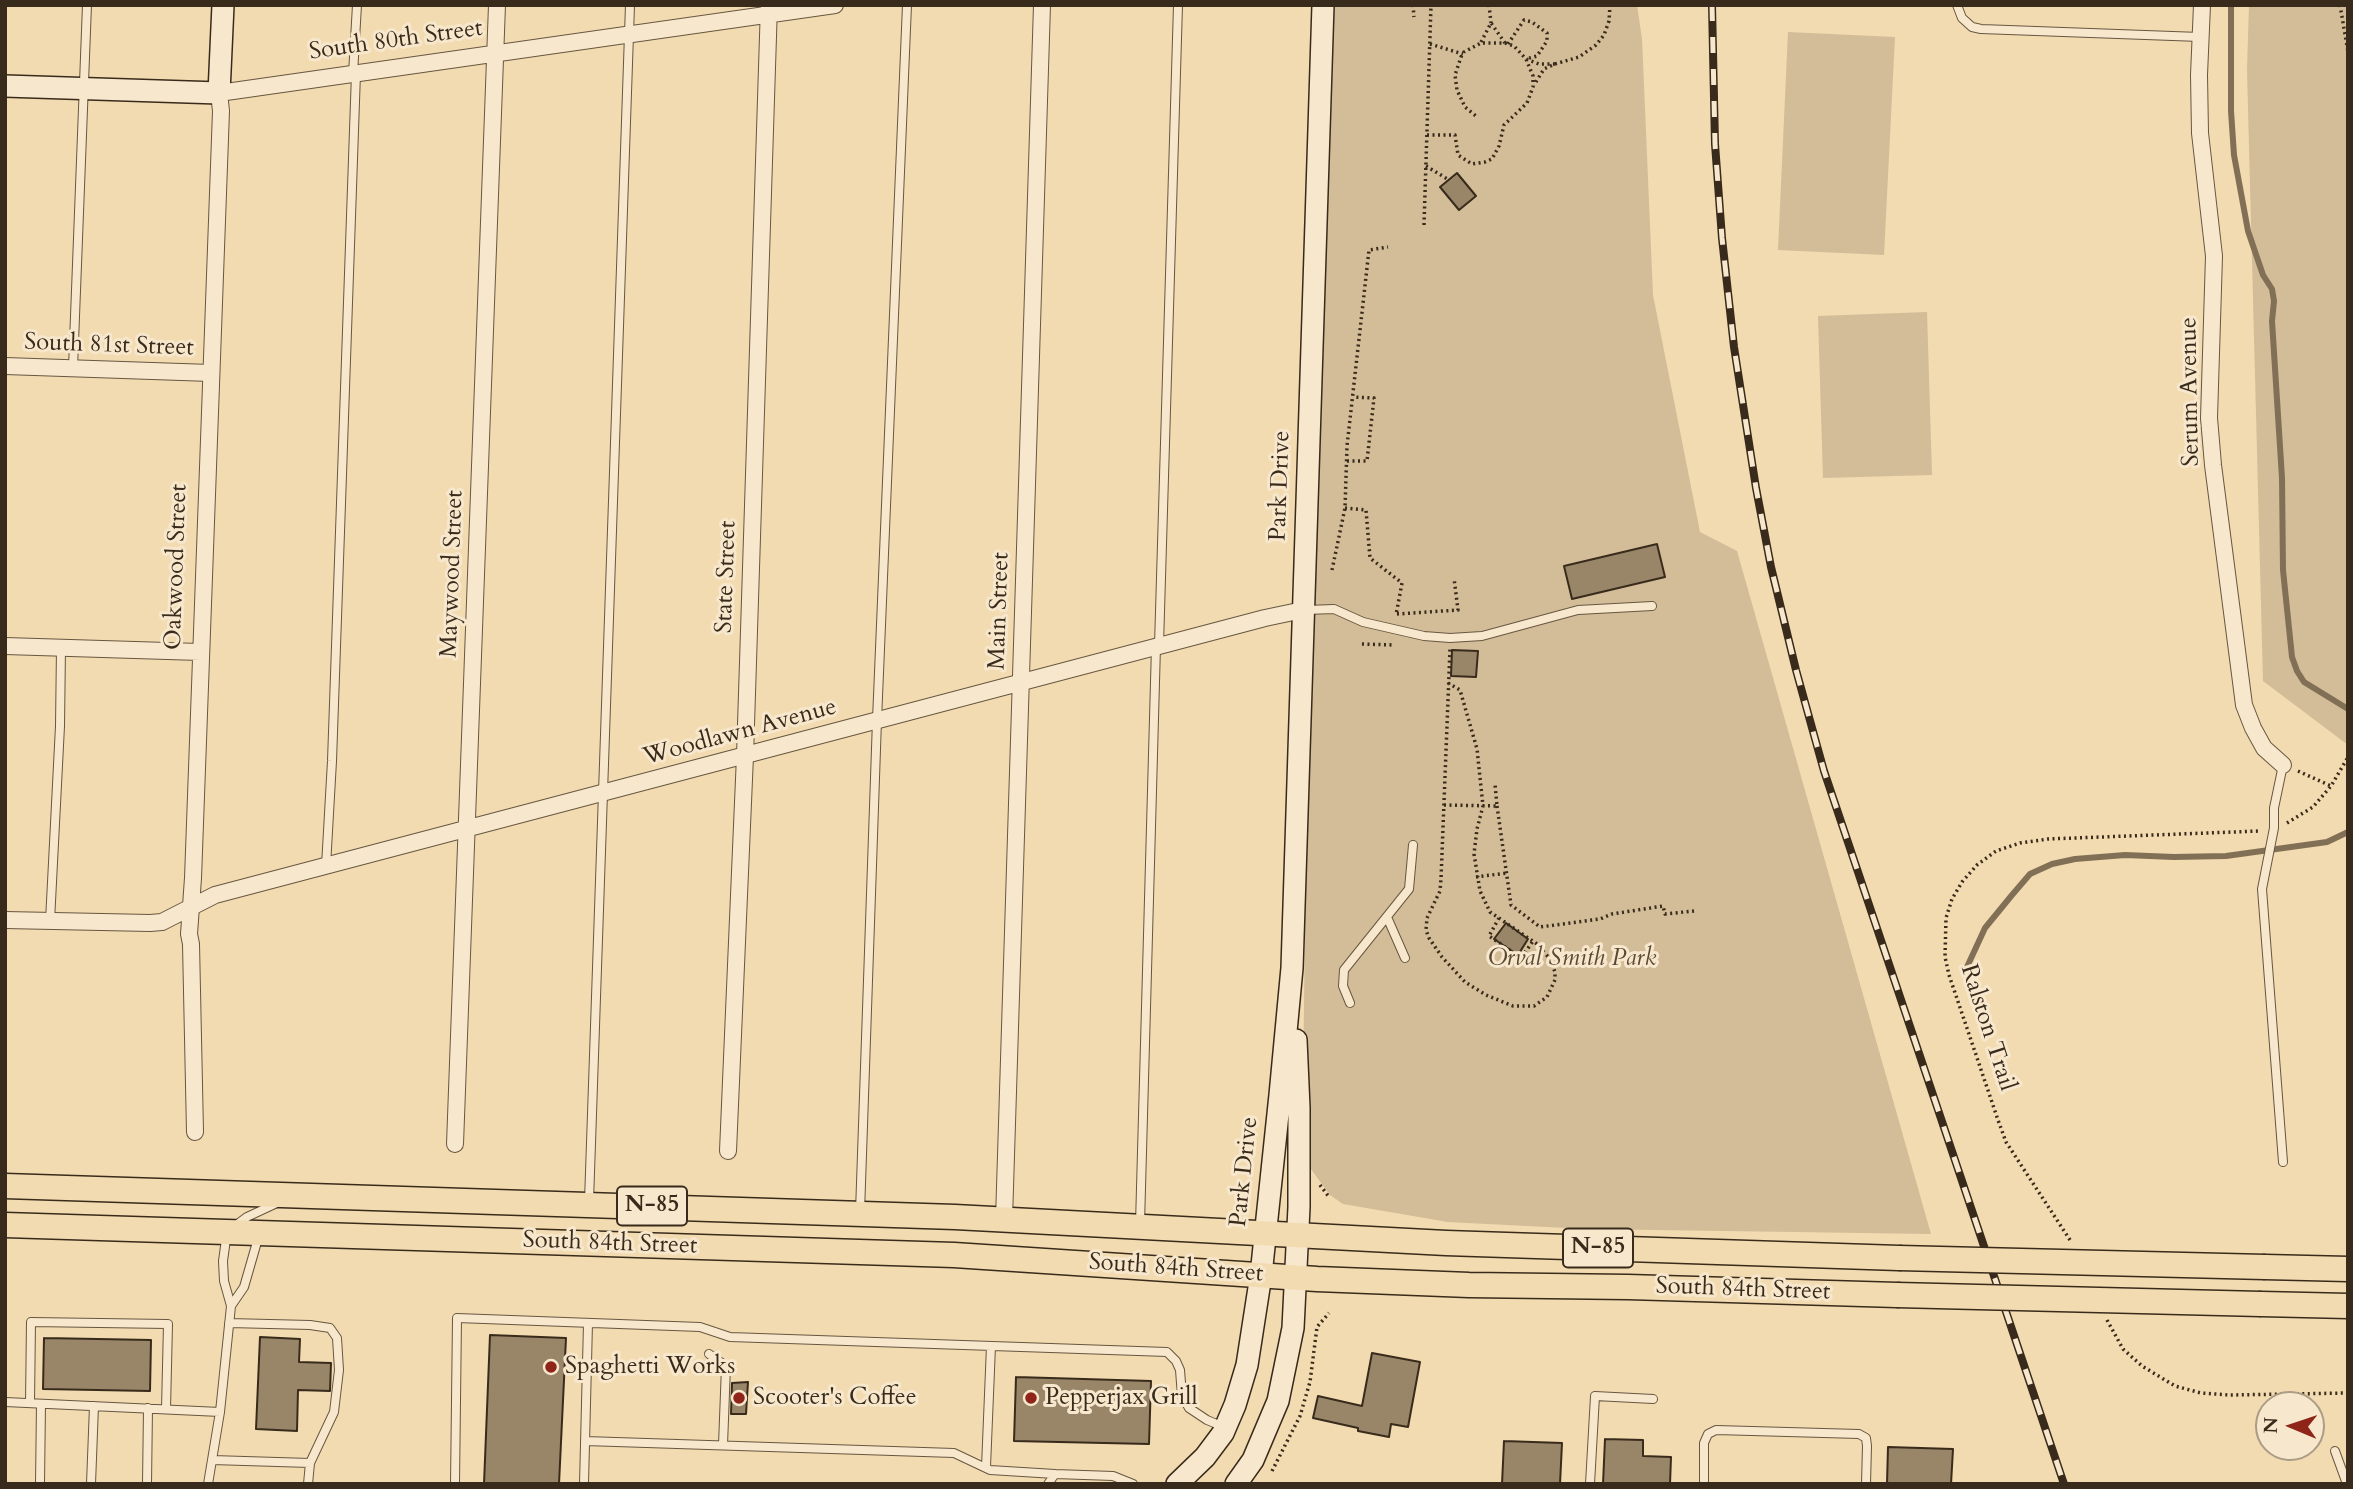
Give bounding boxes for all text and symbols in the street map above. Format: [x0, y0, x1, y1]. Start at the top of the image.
street label: South 80th Street [307, 15, 485, 67]
street label: Serum Avenue [2175, 317, 2207, 467]
street label: South 81st Street [24, 329, 194, 363]
street label: Park Drive [1265, 430, 1297, 542]
street label: Oakwood Street [160, 483, 194, 651]
street label: Maywood Street [436, 490, 470, 658]
street label: State Street [711, 520, 743, 634]
street label: Main Street [984, 552, 1016, 670]
street label: Woodlawn Avenue [640, 693, 840, 773]
park label: Orval Smith Park [1488, 945, 1656, 973]
street label: Ralston Trail [1953, 961, 2021, 1095]
street label: Park Drive [1225, 1115, 1265, 1229]
road number: N-85 [617, 1186, 687, 1226]
street label: South 84th Street [522, 1227, 698, 1261]
road number: N-85 [1563, 1228, 1633, 1268]
street label: South 84th Street [1088, 1249, 1264, 1289]
street label: South 84th Street [1655, 1273, 1831, 1307]
place label: Spaghetti Works [565, 1353, 735, 1381]
marker: Spaghetti Works [543, 1359, 559, 1375]
place label: Scooter's Coffee [753, 1384, 917, 1412]
place label: Pepperjax Grill [1045, 1384, 1197, 1412]
marker: Scooter's Coffee [731, 1390, 747, 1406]
marker: Pepperjax Grill [1023, 1390, 1039, 1406]
north arrow [2255, 1391, 2325, 1461]
text: N [2258, 1417, 2284, 1434]

